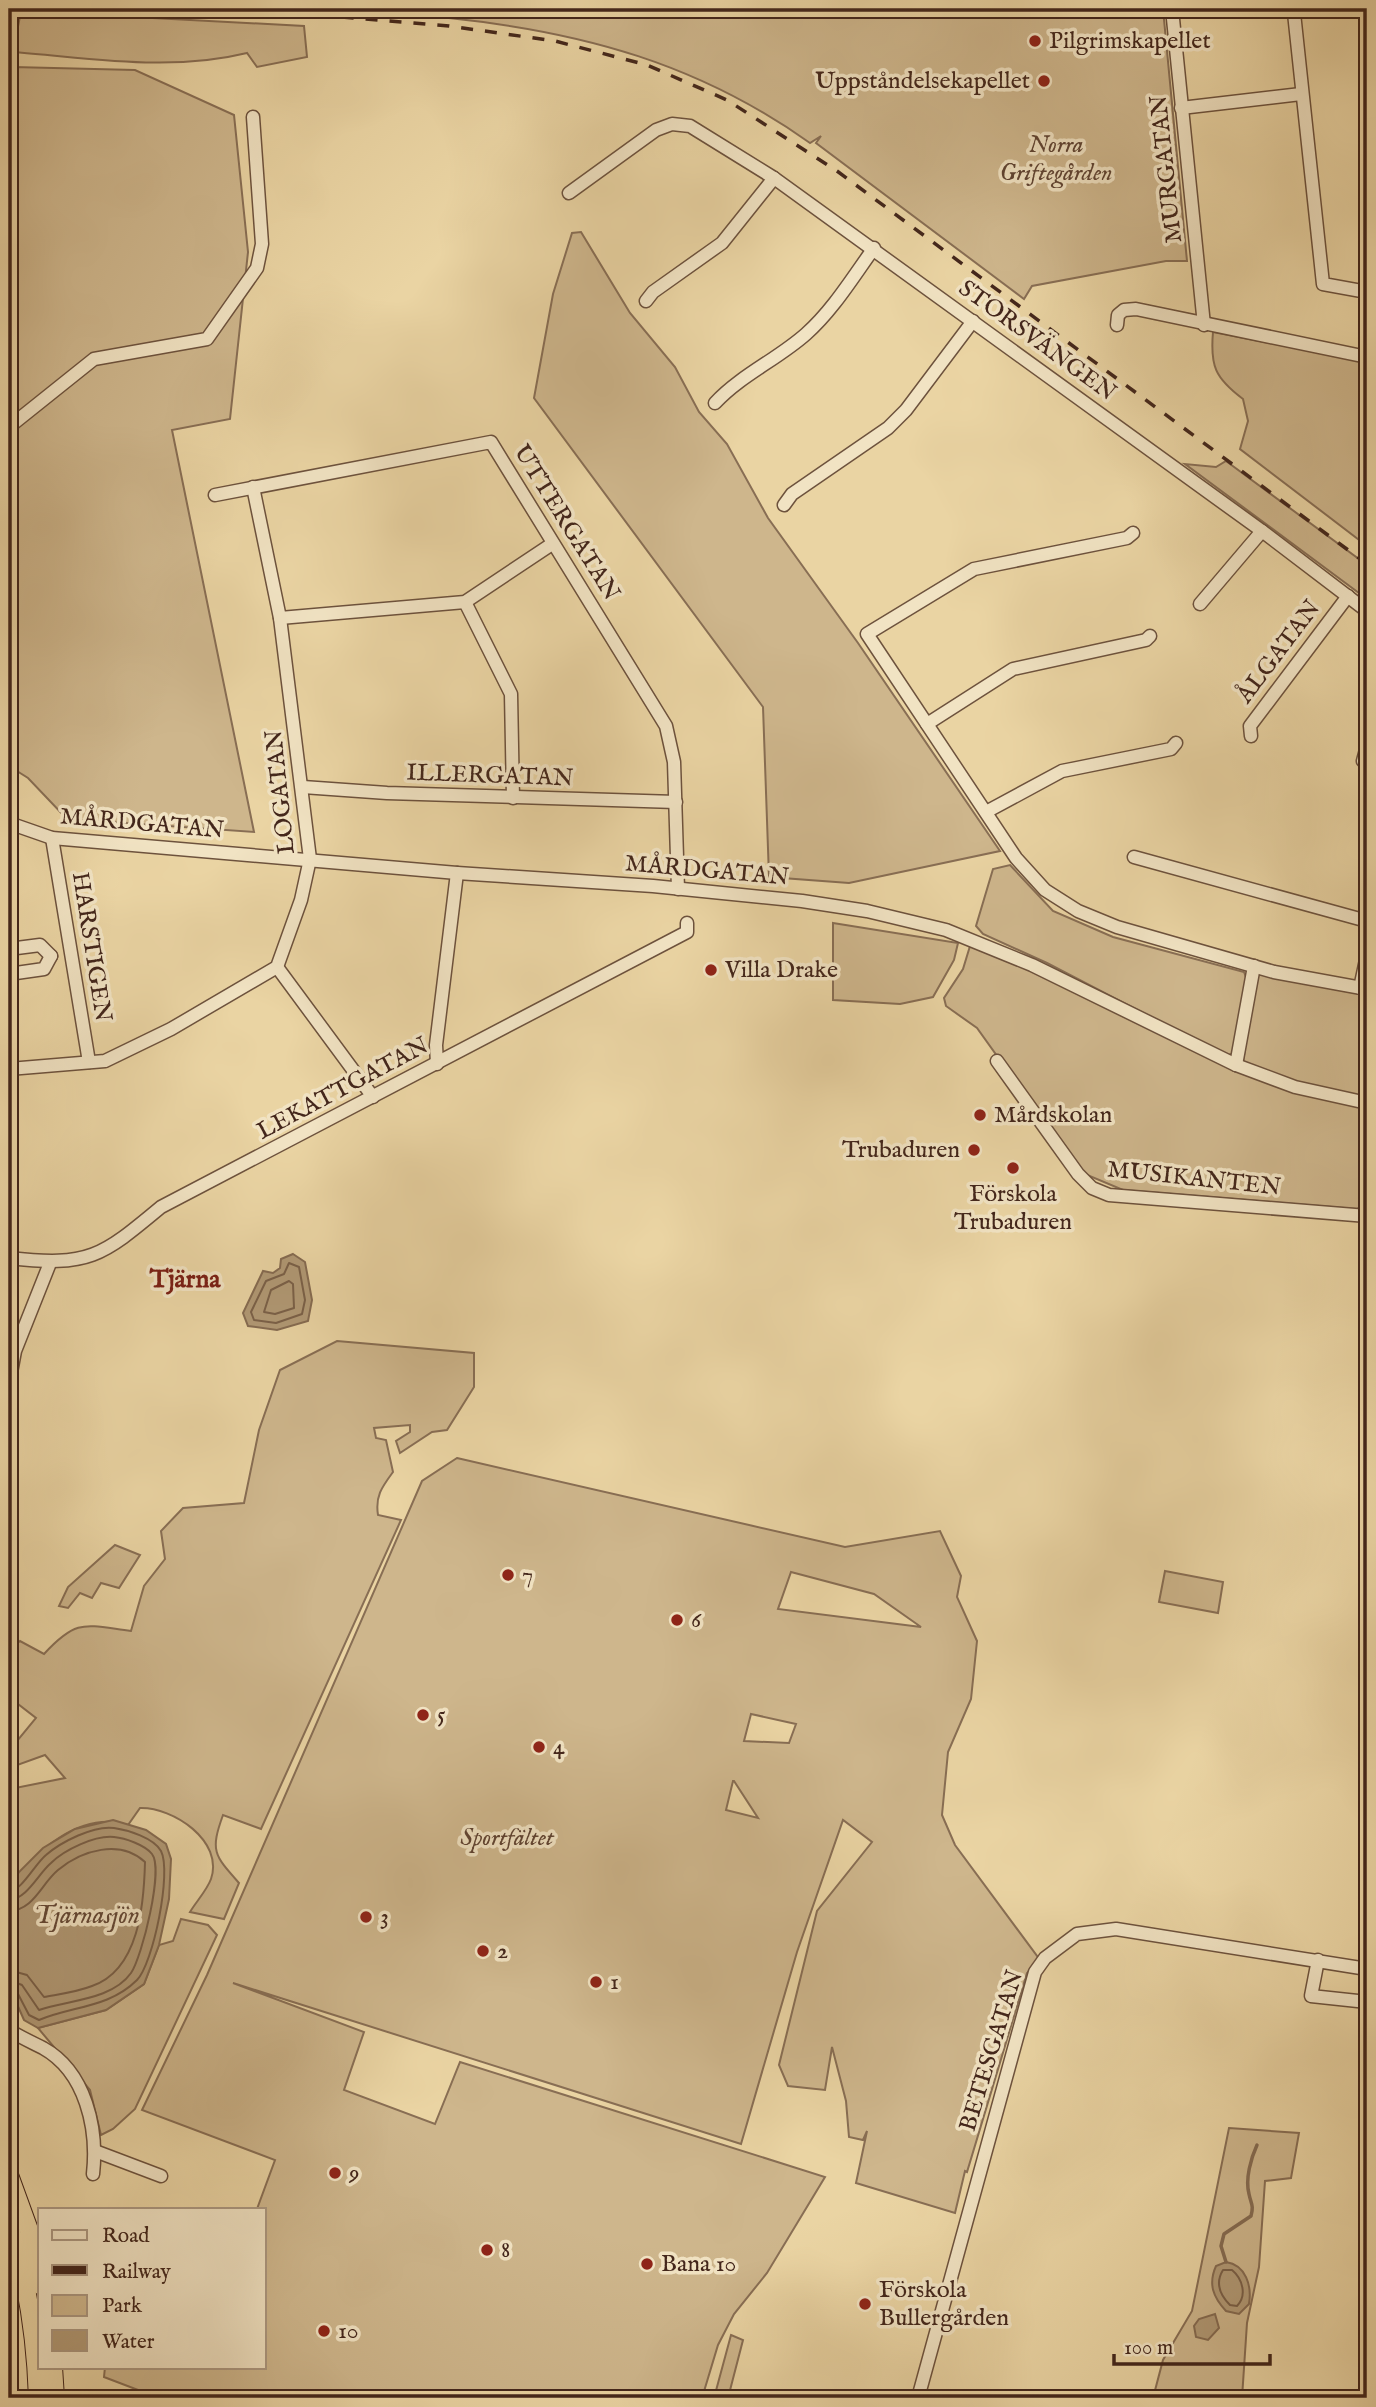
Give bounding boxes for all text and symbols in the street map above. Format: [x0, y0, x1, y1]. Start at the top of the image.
place label: Pilgrimskapellet [1049, 26, 1211, 57]
marker: Pilgrimskapellet [1027, 33, 1043, 49]
place label: Uppståndelsekapellet [815, 66, 1030, 97]
marker: Uppståndelsekapellet [1036, 73, 1052, 89]
street label: MURGATAN [1144, 93, 1190, 245]
park label: Norra Griftegården [1000, 130, 1112, 189]
street label: STORSVÄNGEN [952, 273, 1122, 409]
street label: UTTERGATAN [506, 439, 627, 607]
street label: ÅLGATAN [1229, 594, 1328, 711]
street label: LOGATAN [259, 728, 303, 856]
street label: ILLERGATAN [406, 758, 574, 794]
street label: MÅRDGATAN [59, 801, 226, 847]
street label: MÅRDGATAN [624, 848, 791, 894]
street label: HARSTIGEN [64, 870, 118, 1024]
place label: Villa Drake [724, 955, 838, 986]
marker: Villa Drake [703, 962, 719, 978]
street label: LEKATTGATAN [252, 1031, 435, 1147]
place label: Mårdskolan [994, 1100, 1112, 1131]
marker: Mårdskolan [972, 1107, 988, 1123]
place label: Trubaduren [842, 1135, 960, 1166]
marker: Trubaduren [966, 1142, 982, 1158]
street label: MUSIKANTEN [1106, 1154, 1283, 1204]
marker: Förskola Trubaduren [1005, 1160, 1021, 1176]
place label: Förskola Trubaduren [954, 1179, 1072, 1238]
district label: Tjärna [149, 1263, 221, 1296]
place label: 7 [522, 1560, 533, 1591]
marker: 7 [500, 1567, 516, 1583]
place label: 6 [691, 1605, 702, 1636]
marker: 6 [669, 1612, 685, 1628]
place label: 5 [437, 1700, 446, 1731]
marker: 5 [415, 1707, 431, 1723]
place label: 4 [553, 1732, 565, 1763]
marker: 4 [531, 1739, 547, 1755]
park label: Sportfältet [460, 1823, 555, 1854]
water label: Tjärnasjön [34, 1899, 140, 1932]
place label: 3 [380, 1902, 389, 1933]
marker: 3 [358, 1909, 374, 1925]
place label: 2 [497, 1936, 508, 1967]
marker: 2 [475, 1943, 491, 1959]
street label: BETESGATAN [953, 1966, 1031, 2136]
place label: 1 [610, 1967, 619, 1998]
marker: 1 [588, 1974, 604, 1990]
place label: 9 [348, 2158, 359, 2189]
marker: 9 [327, 2165, 343, 2181]
legend [38, 2208, 266, 2368]
text: Road [102, 2223, 150, 2250]
place label: 8 [501, 2235, 510, 2266]
marker: 8 [479, 2242, 495, 2258]
place label: Bana 10 [661, 2249, 736, 2280]
marker: Bana 10 [639, 2256, 655, 2272]
text: Railway [102, 2259, 172, 2286]
place label: Förskola Bullergården [879, 2275, 1009, 2334]
text: Park [102, 2293, 143, 2320]
marker: Förskola Bullergården [857, 2296, 873, 2312]
place label: 10 [338, 2316, 359, 2347]
marker: 10 [316, 2323, 332, 2339]
scale bar [1114, 2323, 1269, 2367]
text: Water [102, 2329, 155, 2356]
text: 100 m [1124, 2335, 1173, 2362]

